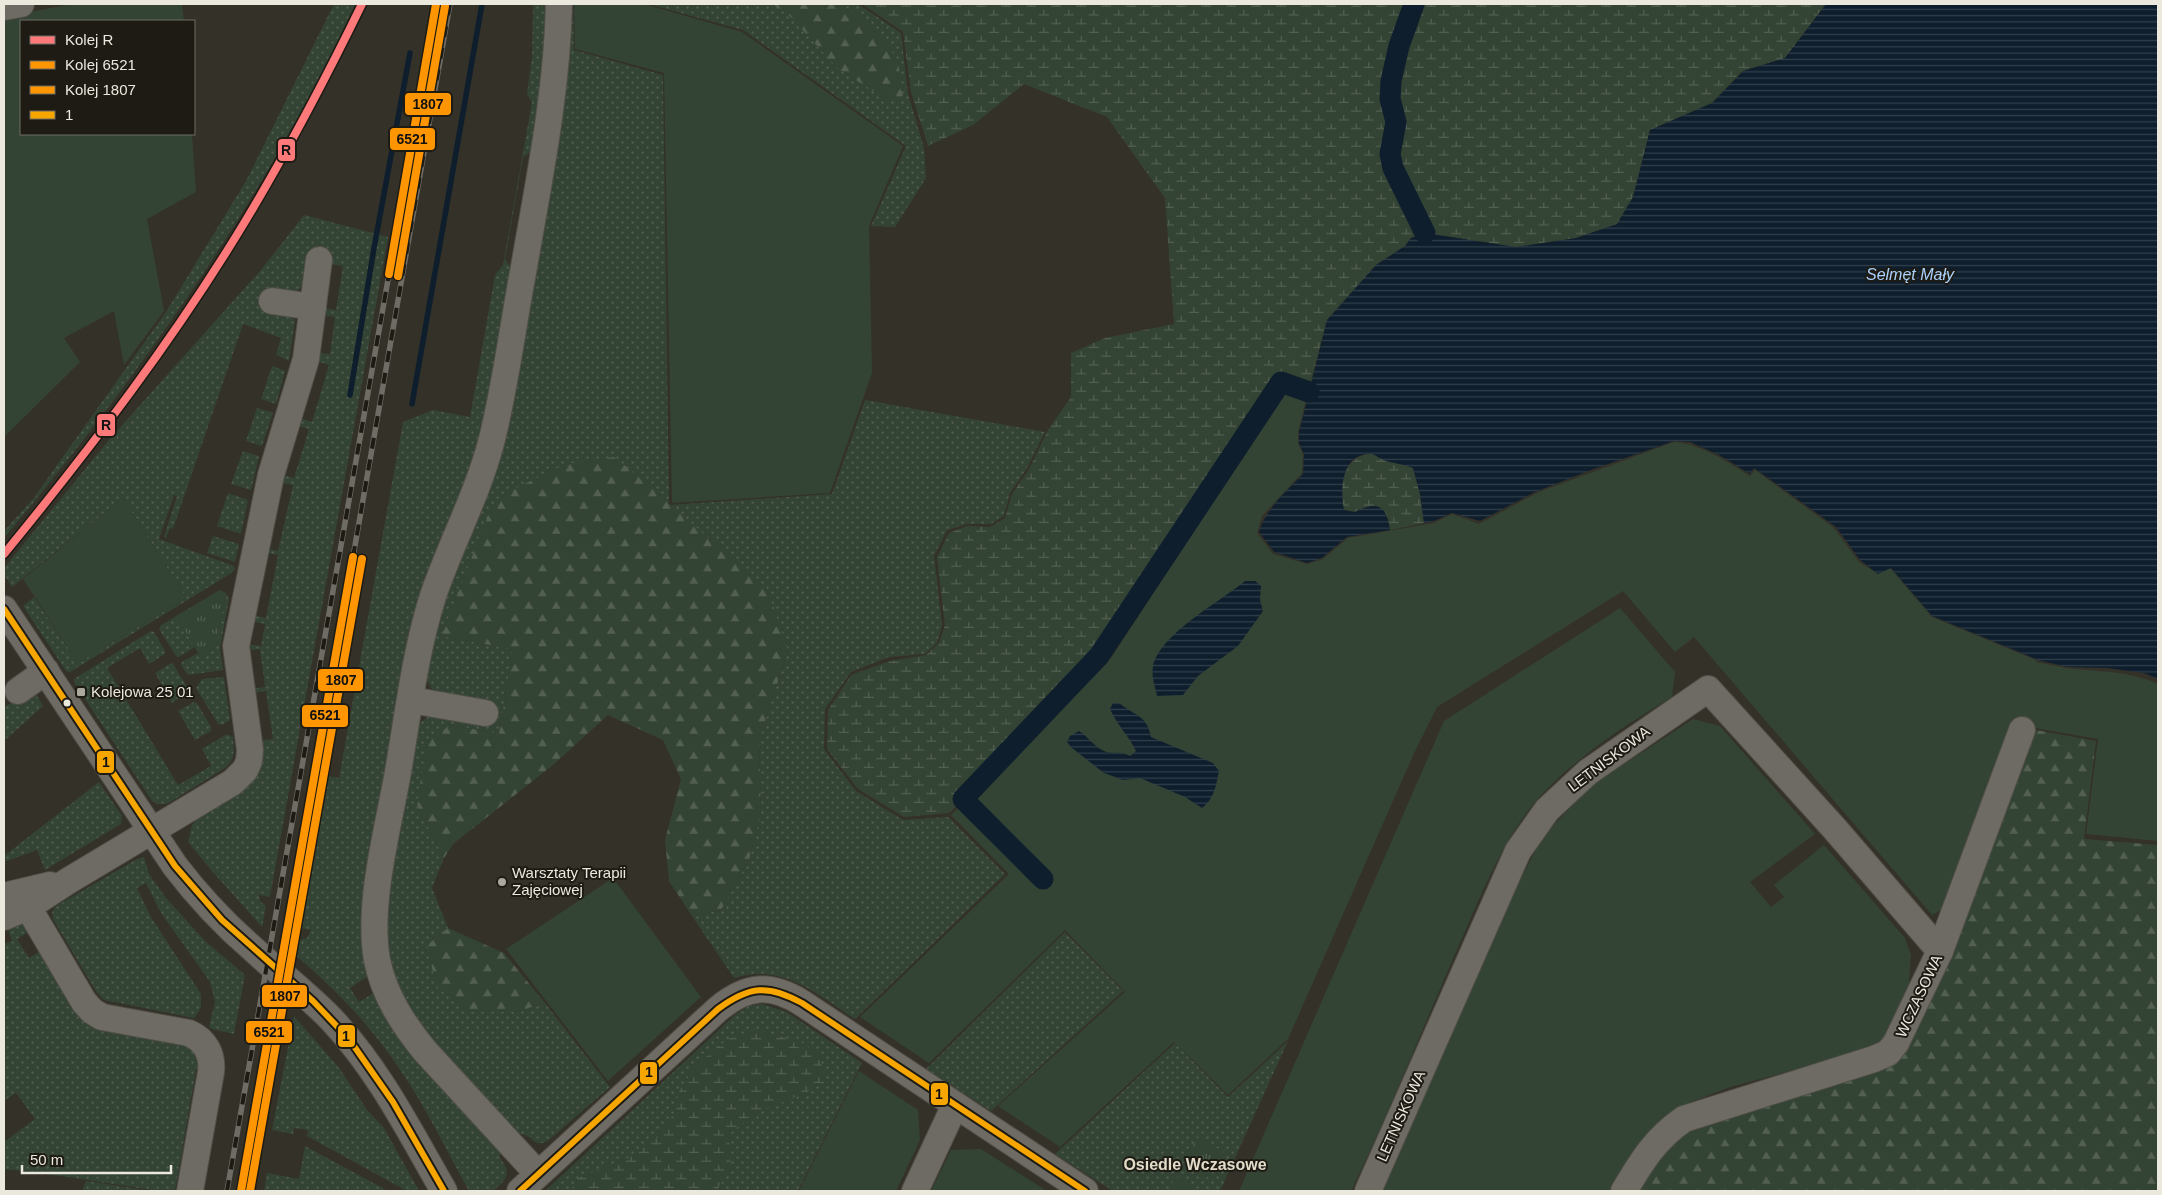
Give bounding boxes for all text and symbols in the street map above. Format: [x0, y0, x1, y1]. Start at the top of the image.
legend [20, 20, 195, 135]
text: Kolej R [65, 31, 114, 48]
text: Kolej 6521 [65, 56, 136, 73]
text: Kolej 1807 [65, 81, 136, 98]
line badge: 1807 [404, 92, 452, 116]
text: 1807 [412, 96, 444, 112]
text: 1 [65, 106, 73, 123]
line badge: 6521 [389, 127, 436, 151]
text: 6521 [396, 131, 428, 147]
line badge: R [277, 138, 296, 162]
text: R [281, 142, 291, 158]
water label: Selmęt Mały [1866, 266, 1955, 283]
line badge: R [96, 413, 116, 437]
text: R [101, 417, 111, 433]
line badge: 1807 [317, 668, 364, 692]
text: 1807 [325, 672, 357, 688]
place label: Kolejowa 25 01 [91, 683, 194, 700]
marker: Kolejowa 25 01 [75, 686, 87, 698]
unlabelled marker [62, 698, 72, 708]
line badge: 6521 [301, 704, 349, 728]
text: 6521 [309, 707, 341, 723]
street label: LETNISKOWA [1565, 722, 1653, 795]
line badge: 1 [96, 750, 115, 774]
text: 1 [102, 754, 110, 770]
place label: Warsztaty Terapii Zajęciowej [512, 864, 626, 898]
marker: Warsztaty Terapii Zajęciowej [496, 876, 508, 888]
street label: WCZASOWA [1892, 952, 1945, 1040]
line badge: 1807 [261, 984, 308, 1008]
text: 1807 [269, 988, 301, 1004]
line badge: 6521 [245, 1020, 293, 1044]
text: 6521 [253, 1024, 285, 1040]
line badge: 1 [337, 1024, 356, 1048]
text: 1 [342, 1028, 350, 1044]
line badge: 1 [639, 1061, 658, 1085]
text: 1 [645, 1064, 653, 1080]
street label: LETNISKOWA [1373, 1068, 1428, 1164]
line badge: 1 [930, 1082, 949, 1106]
text: 1 [935, 1086, 943, 1102]
scale bar [22, 1142, 171, 1174]
text: 50 m [30, 1151, 63, 1168]
district label: Osiedle Wczasowe [1123, 1156, 1267, 1173]

